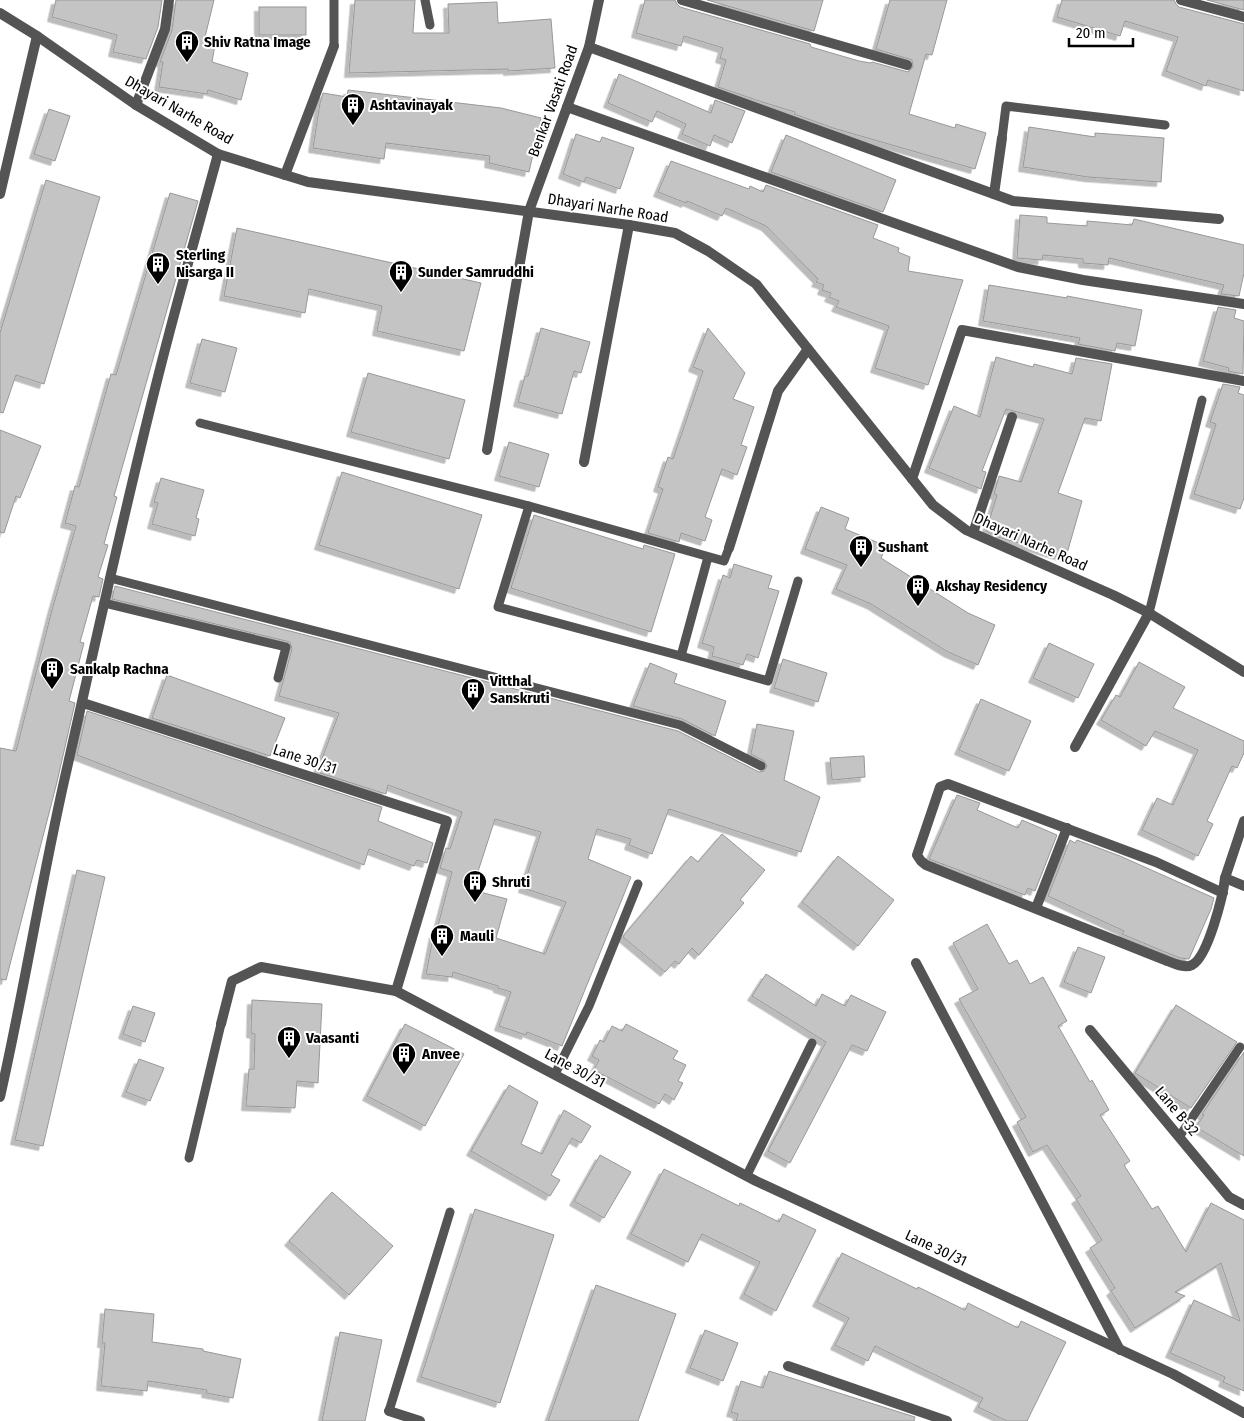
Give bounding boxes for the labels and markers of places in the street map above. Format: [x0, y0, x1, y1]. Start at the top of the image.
building icon: Shiv Ratna Image [174, 29, 200, 63]
place label: Shiv Ratna Image [204, 33, 311, 51]
building icon: Ashtavinayak [340, 92, 366, 126]
place label: Ashtavinayak [369, 96, 453, 114]
place label: Sterling Nisarga II [176, 246, 234, 281]
building icon: Sterling Nisarga II [145, 251, 171, 285]
building icon: Sunder Samruddhi [388, 259, 414, 293]
place label: Sunder Samruddhi [418, 263, 534, 281]
building icon: Sushant [848, 534, 874, 568]
place label: Sushant [878, 538, 929, 556]
building icon: Akshay Residency [905, 573, 931, 607]
place label: Akshay Residency [935, 577, 1048, 595]
building icon: Sankalp Rachna [39, 656, 65, 690]
place label: Sankalp Rachna [70, 660, 169, 678]
place label: Vitthal Sanskruti [489, 672, 550, 707]
building icon: Vitthal Sanskruti [460, 677, 486, 711]
building icon: Shruti [462, 869, 488, 903]
place label: Shruti [492, 873, 530, 891]
building icon: Mauli [429, 923, 455, 957]
place label: Mauli [460, 927, 494, 945]
building icon: Vaasanti [276, 1025, 302, 1059]
place label: Vaasanti [305, 1029, 359, 1047]
building icon: Anvee [391, 1041, 417, 1075]
place label: Anvee [421, 1045, 460, 1063]

